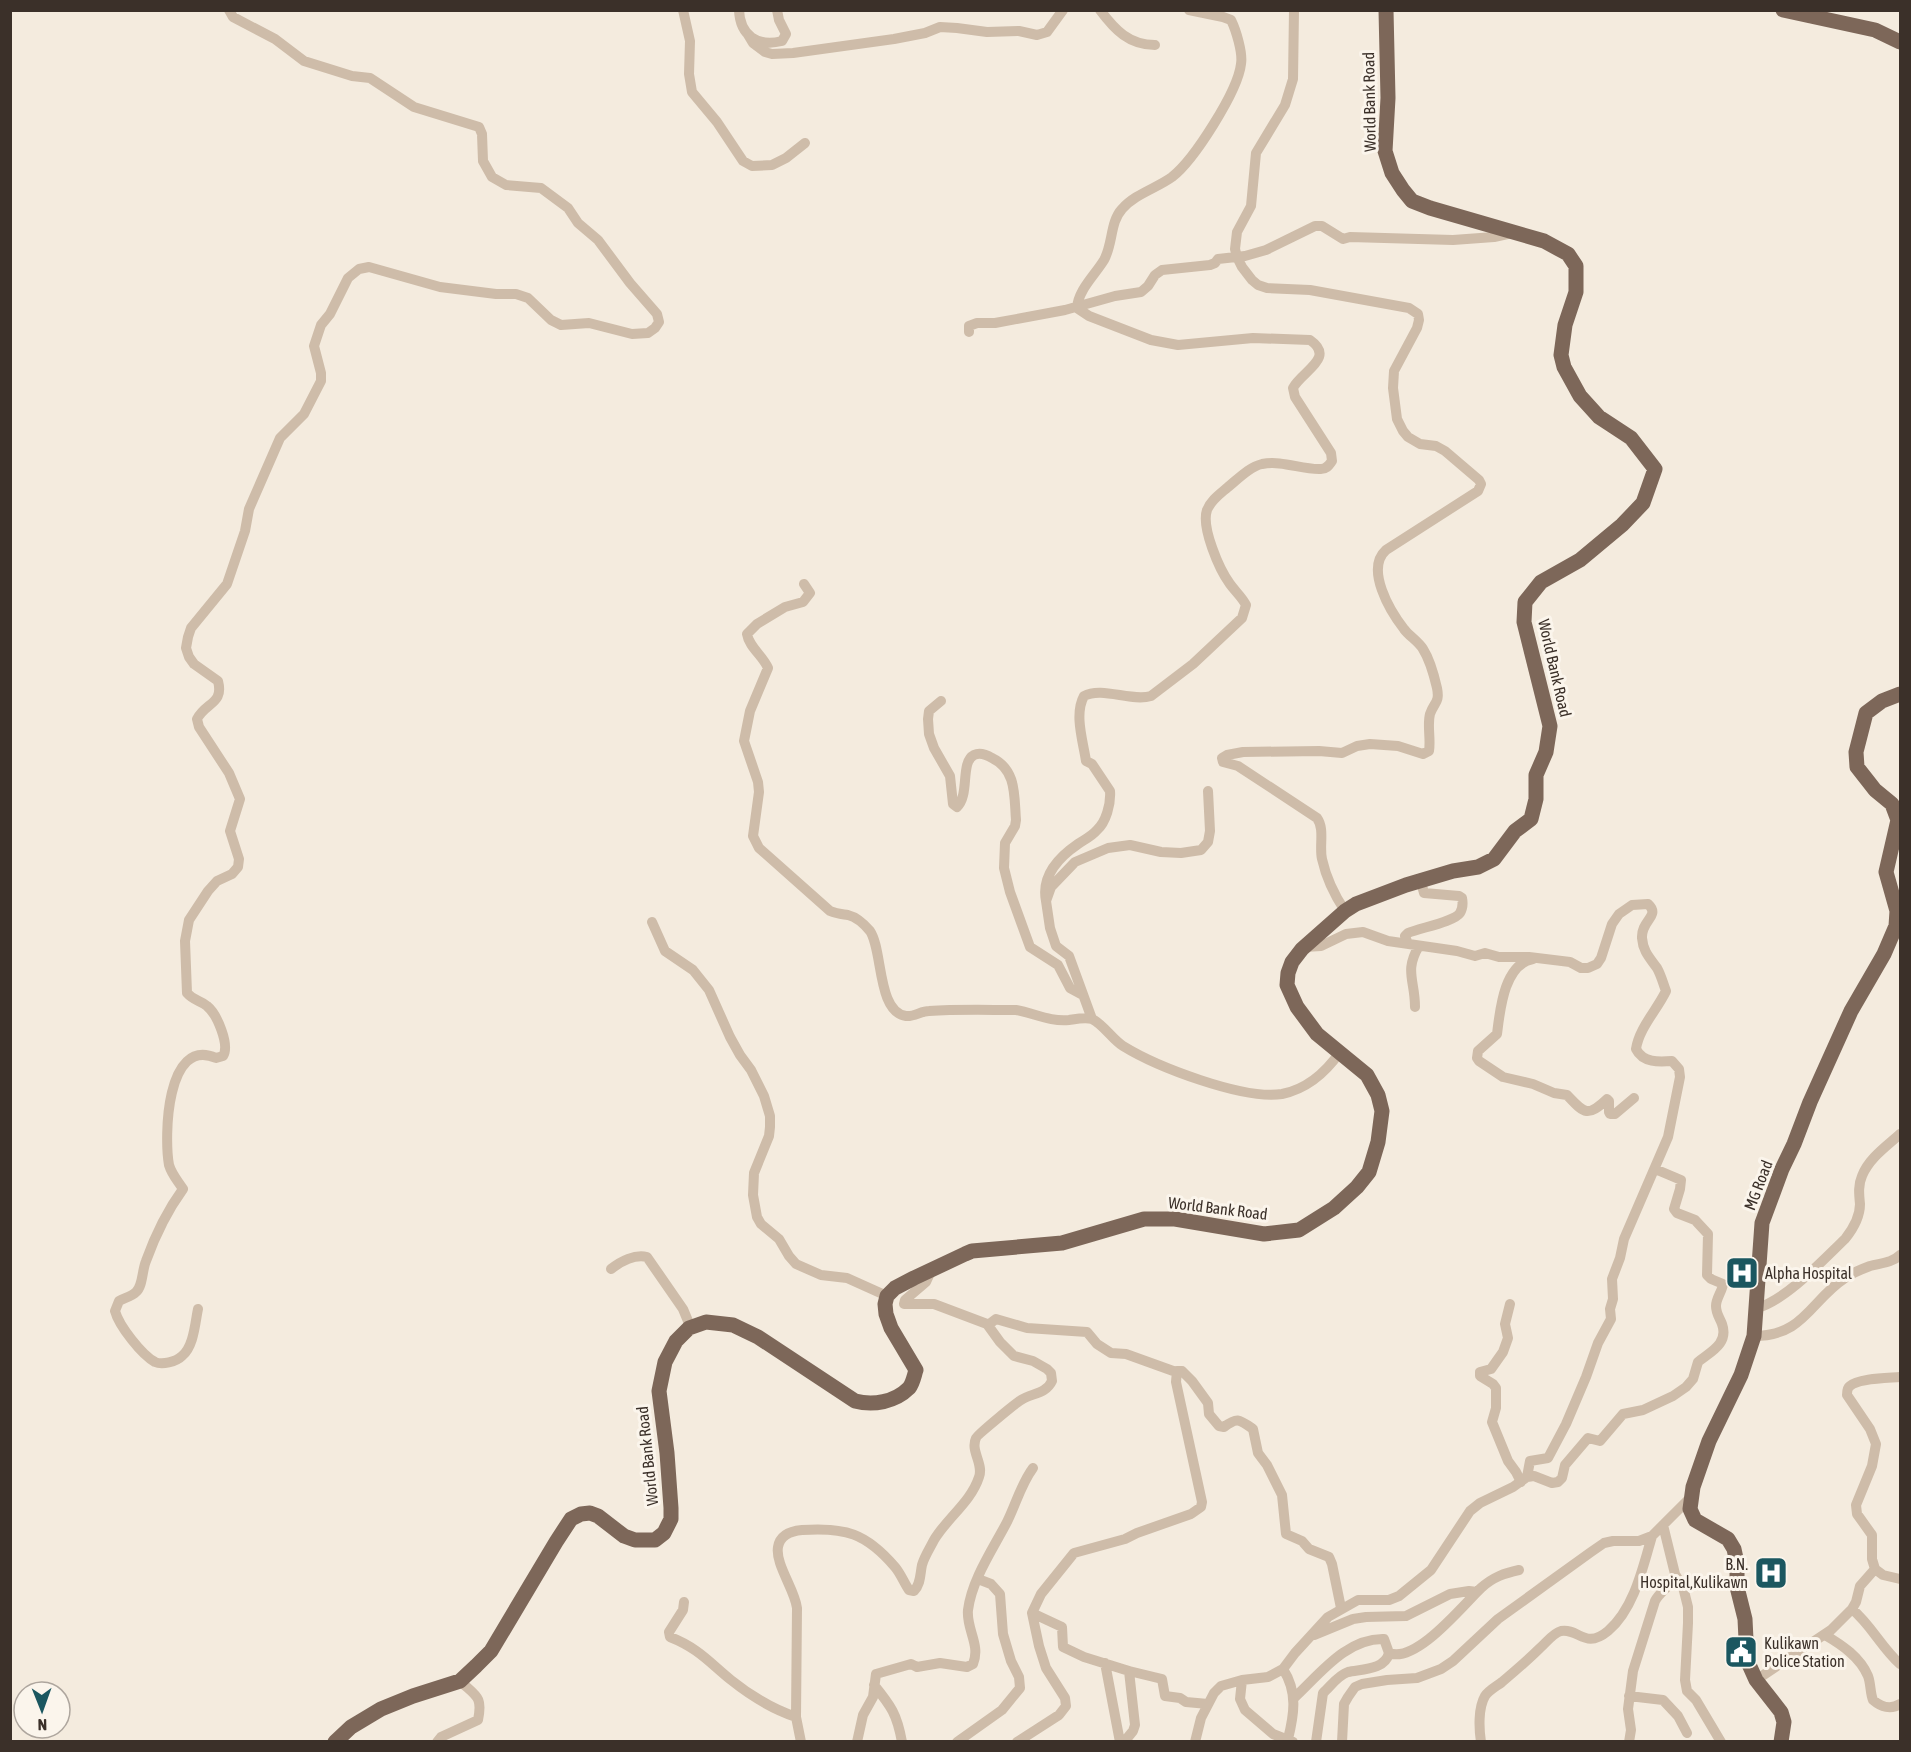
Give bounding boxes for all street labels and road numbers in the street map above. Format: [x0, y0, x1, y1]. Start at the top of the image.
street label: World Bank Road [1359, 52, 1379, 152]
street label: World Bank Road [1535, 617, 1575, 719]
street label: MG Road [1740, 1158, 1776, 1212]
street label: World Bank Road [1167, 1193, 1269, 1223]
street label: World Bank Road [633, 1405, 661, 1507]

